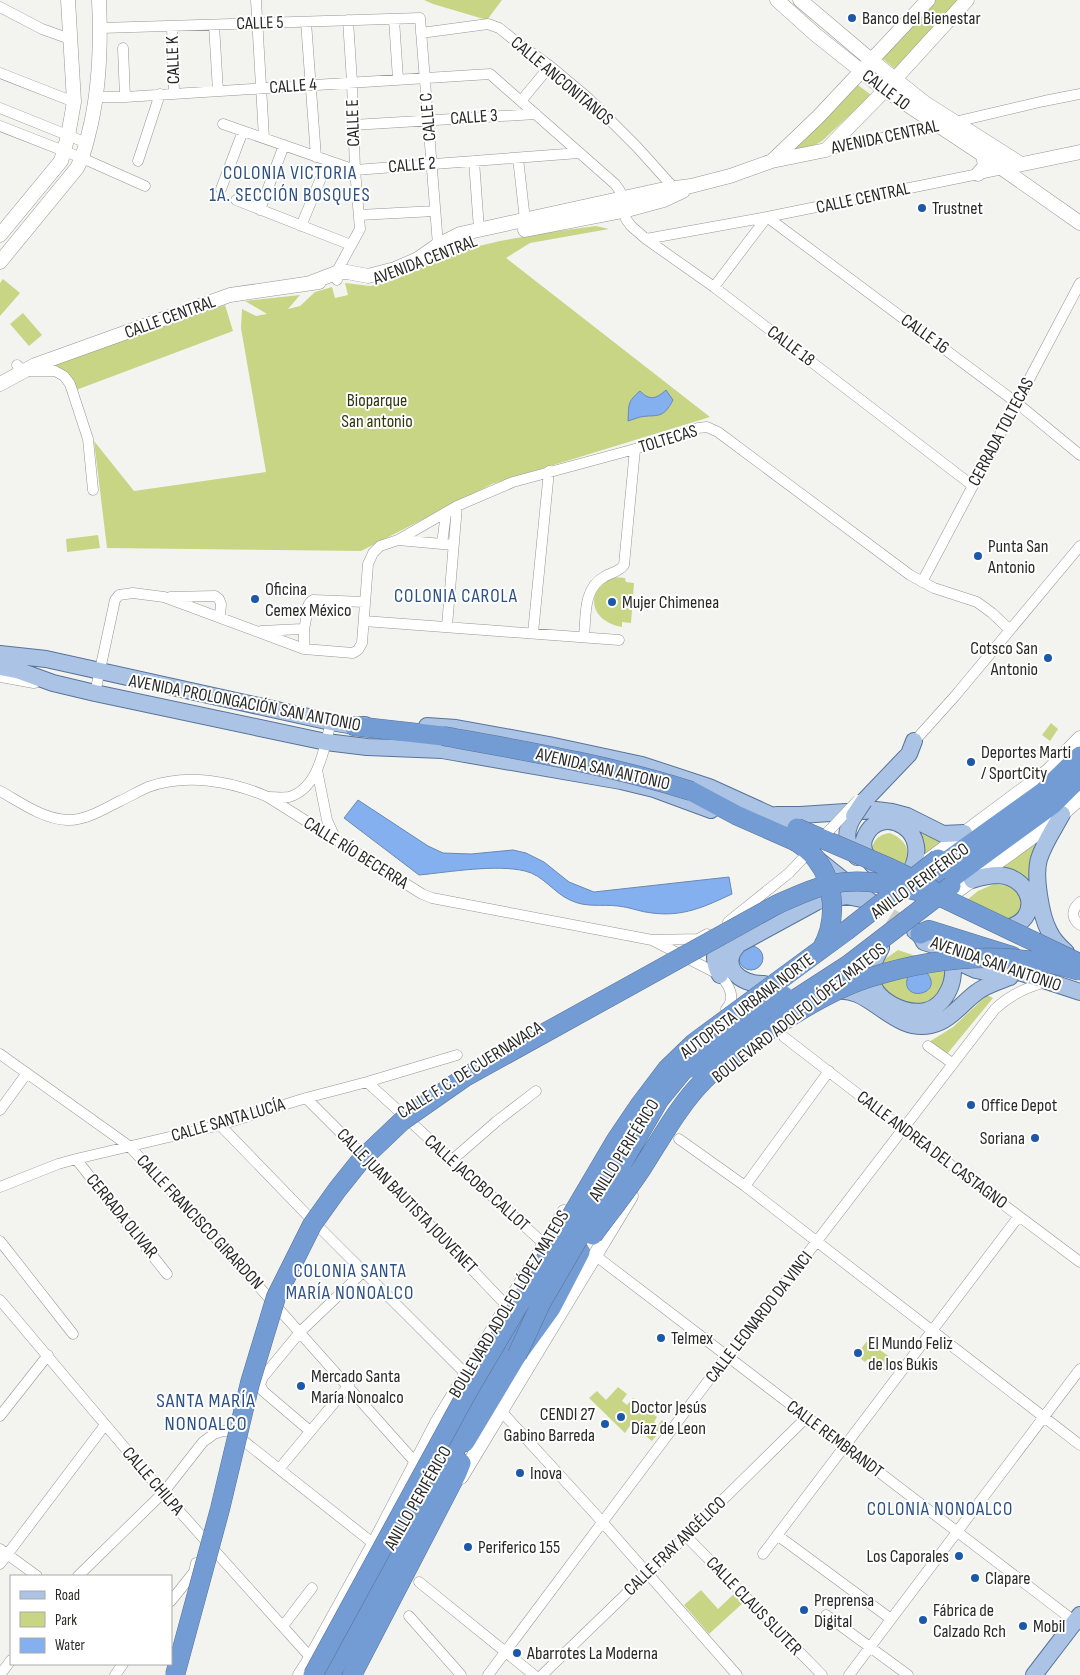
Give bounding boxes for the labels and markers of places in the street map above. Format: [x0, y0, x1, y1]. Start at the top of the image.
place label: Banco del Bienestar [862, 8, 981, 29]
marker: Banco del Bienestar [846, 12, 858, 24]
place label: Trustnet [932, 198, 984, 219]
marker: Trustnet [916, 202, 928, 214]
place label: Punta San Antonio [987, 536, 1048, 578]
marker: Punta San Antonio [972, 550, 984, 562]
place label: Oficina Cemex México [265, 579, 352, 621]
place label: Mujer Chimenea [622, 592, 719, 613]
marker: Oficina Cemex México [249, 593, 261, 605]
marker: Mujer Chimenea [606, 596, 618, 608]
place label: Cotsco San Antonio [970, 638, 1038, 680]
marker: Cotsco San Antonio [1042, 652, 1054, 664]
place label: Deportes Marti / SportCity [981, 742, 1071, 784]
marker: Deportes Marti / SportCity [965, 756, 977, 768]
place label: Office Depot [981, 1095, 1058, 1116]
marker: Office Depot [965, 1099, 977, 1111]
place label: Soriana [980, 1128, 1025, 1149]
marker: Soriana [1029, 1132, 1041, 1144]
place label: Telmex [671, 1328, 713, 1349]
marker: Telmex [655, 1332, 667, 1344]
place label: El Mundo Feliz de los Bukis [868, 1333, 953, 1375]
marker: El Mundo Feliz de los Bukis [852, 1347, 864, 1359]
place label: Mercado Santa María Nonoalco [311, 1366, 404, 1408]
marker: Mercado Santa María Nonoalco [295, 1380, 307, 1392]
place label: Doctor Jesús Díaz de Leon [631, 1397, 707, 1439]
place label: CENDI 27 Gabino Barreda [504, 1404, 596, 1446]
marker: Doctor Jesús Díaz de Leon [615, 1411, 627, 1423]
marker: CENDI 27 Gabino Barreda [599, 1418, 611, 1430]
place label: Inova [530, 1463, 562, 1484]
marker: Inova [514, 1467, 526, 1479]
place label: Periferico 155 [478, 1537, 560, 1558]
marker: Periferico 155 [462, 1541, 474, 1553]
place label: Los Caporales [867, 1546, 949, 1567]
marker: Los Caporales [953, 1550, 965, 1562]
place label: Clapare [985, 1568, 1031, 1589]
marker: Clapare [969, 1572, 981, 1584]
place label: Preprensa Digital [814, 1590, 874, 1632]
place label: Fábrica de Calzado Rch [933, 1600, 1006, 1642]
marker: Preprensa Digital [798, 1604, 810, 1616]
marker: Fábrica de Calzado Rch [917, 1614, 929, 1626]
place label: Mobil [1033, 1616, 1065, 1637]
marker: Mobil [1017, 1620, 1029, 1632]
place label: Abarrotes La Moderna [526, 1643, 658, 1664]
marker: Abarrotes La Moderna [511, 1647, 523, 1659]

